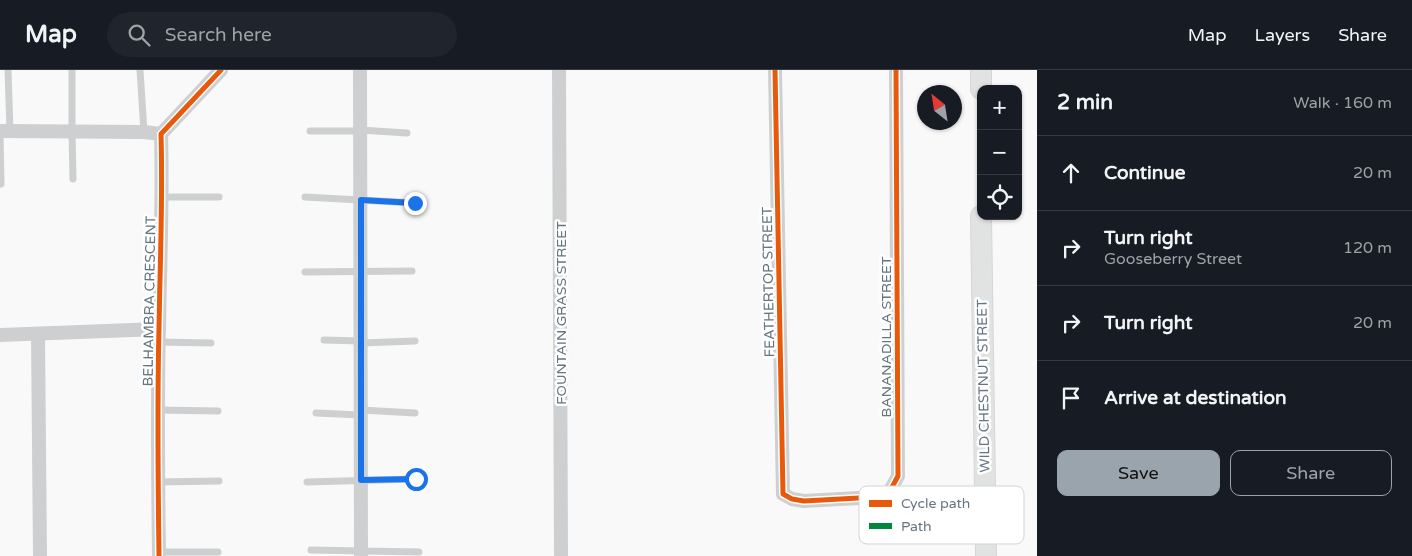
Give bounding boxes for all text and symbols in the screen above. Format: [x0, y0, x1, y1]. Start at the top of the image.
search box [107, 12, 457, 57]
text: Map [25, 20, 77, 49]
icon: search [125, 21, 153, 49]
text: Search here [165, 24, 272, 46]
text: Map [1188, 24, 1227, 46]
text: Layers [1255, 24, 1310, 46]
text: Share [1338, 24, 1387, 46]
north arrow [917, 85, 962, 130]
map controls [977, 85, 1022, 220]
button: + [977, 85, 1022, 130]
text: 2 min [1057, 90, 1113, 115]
text: Walk · 160 m [1293, 93, 1392, 113]
button: − [977, 130, 1022, 175]
icon: ahead [1057, 159, 1085, 187]
text: Continue [1104, 162, 1186, 184]
text: 20 m [1353, 163, 1392, 183]
button: locate [977, 175, 1022, 220]
route end [404, 192, 427, 215]
street label: FEATHERTOP STREET [759, 206, 778, 357]
street label: BELHAMBRA CRESCENT [140, 215, 159, 386]
street label: FOUNTAIN GRASS STREET [553, 221, 570, 405]
text: Turn right [1104, 227, 1192, 249]
icon: right [1057, 234, 1085, 262]
text: 120 m [1343, 238, 1392, 258]
text: Gooseberry Street [1104, 249, 1242, 269]
street label: BANANADILLA STREET [878, 256, 895, 417]
street label: WILD CHESTNUT STREET [973, 299, 994, 473]
icon: right [1057, 309, 1085, 337]
text: Turn right [1104, 312, 1192, 334]
text: 20 m [1353, 313, 1392, 333]
icon: arrive [1057, 384, 1085, 412]
text: Arrive at destination [1104, 387, 1287, 409]
button: Save [1057, 450, 1220, 496]
button: Share [1230, 450, 1392, 496]
route start [405, 468, 428, 491]
legend [859, 486, 1024, 544]
text: Cycle path [901, 495, 970, 512]
text: Path [901, 518, 932, 535]

